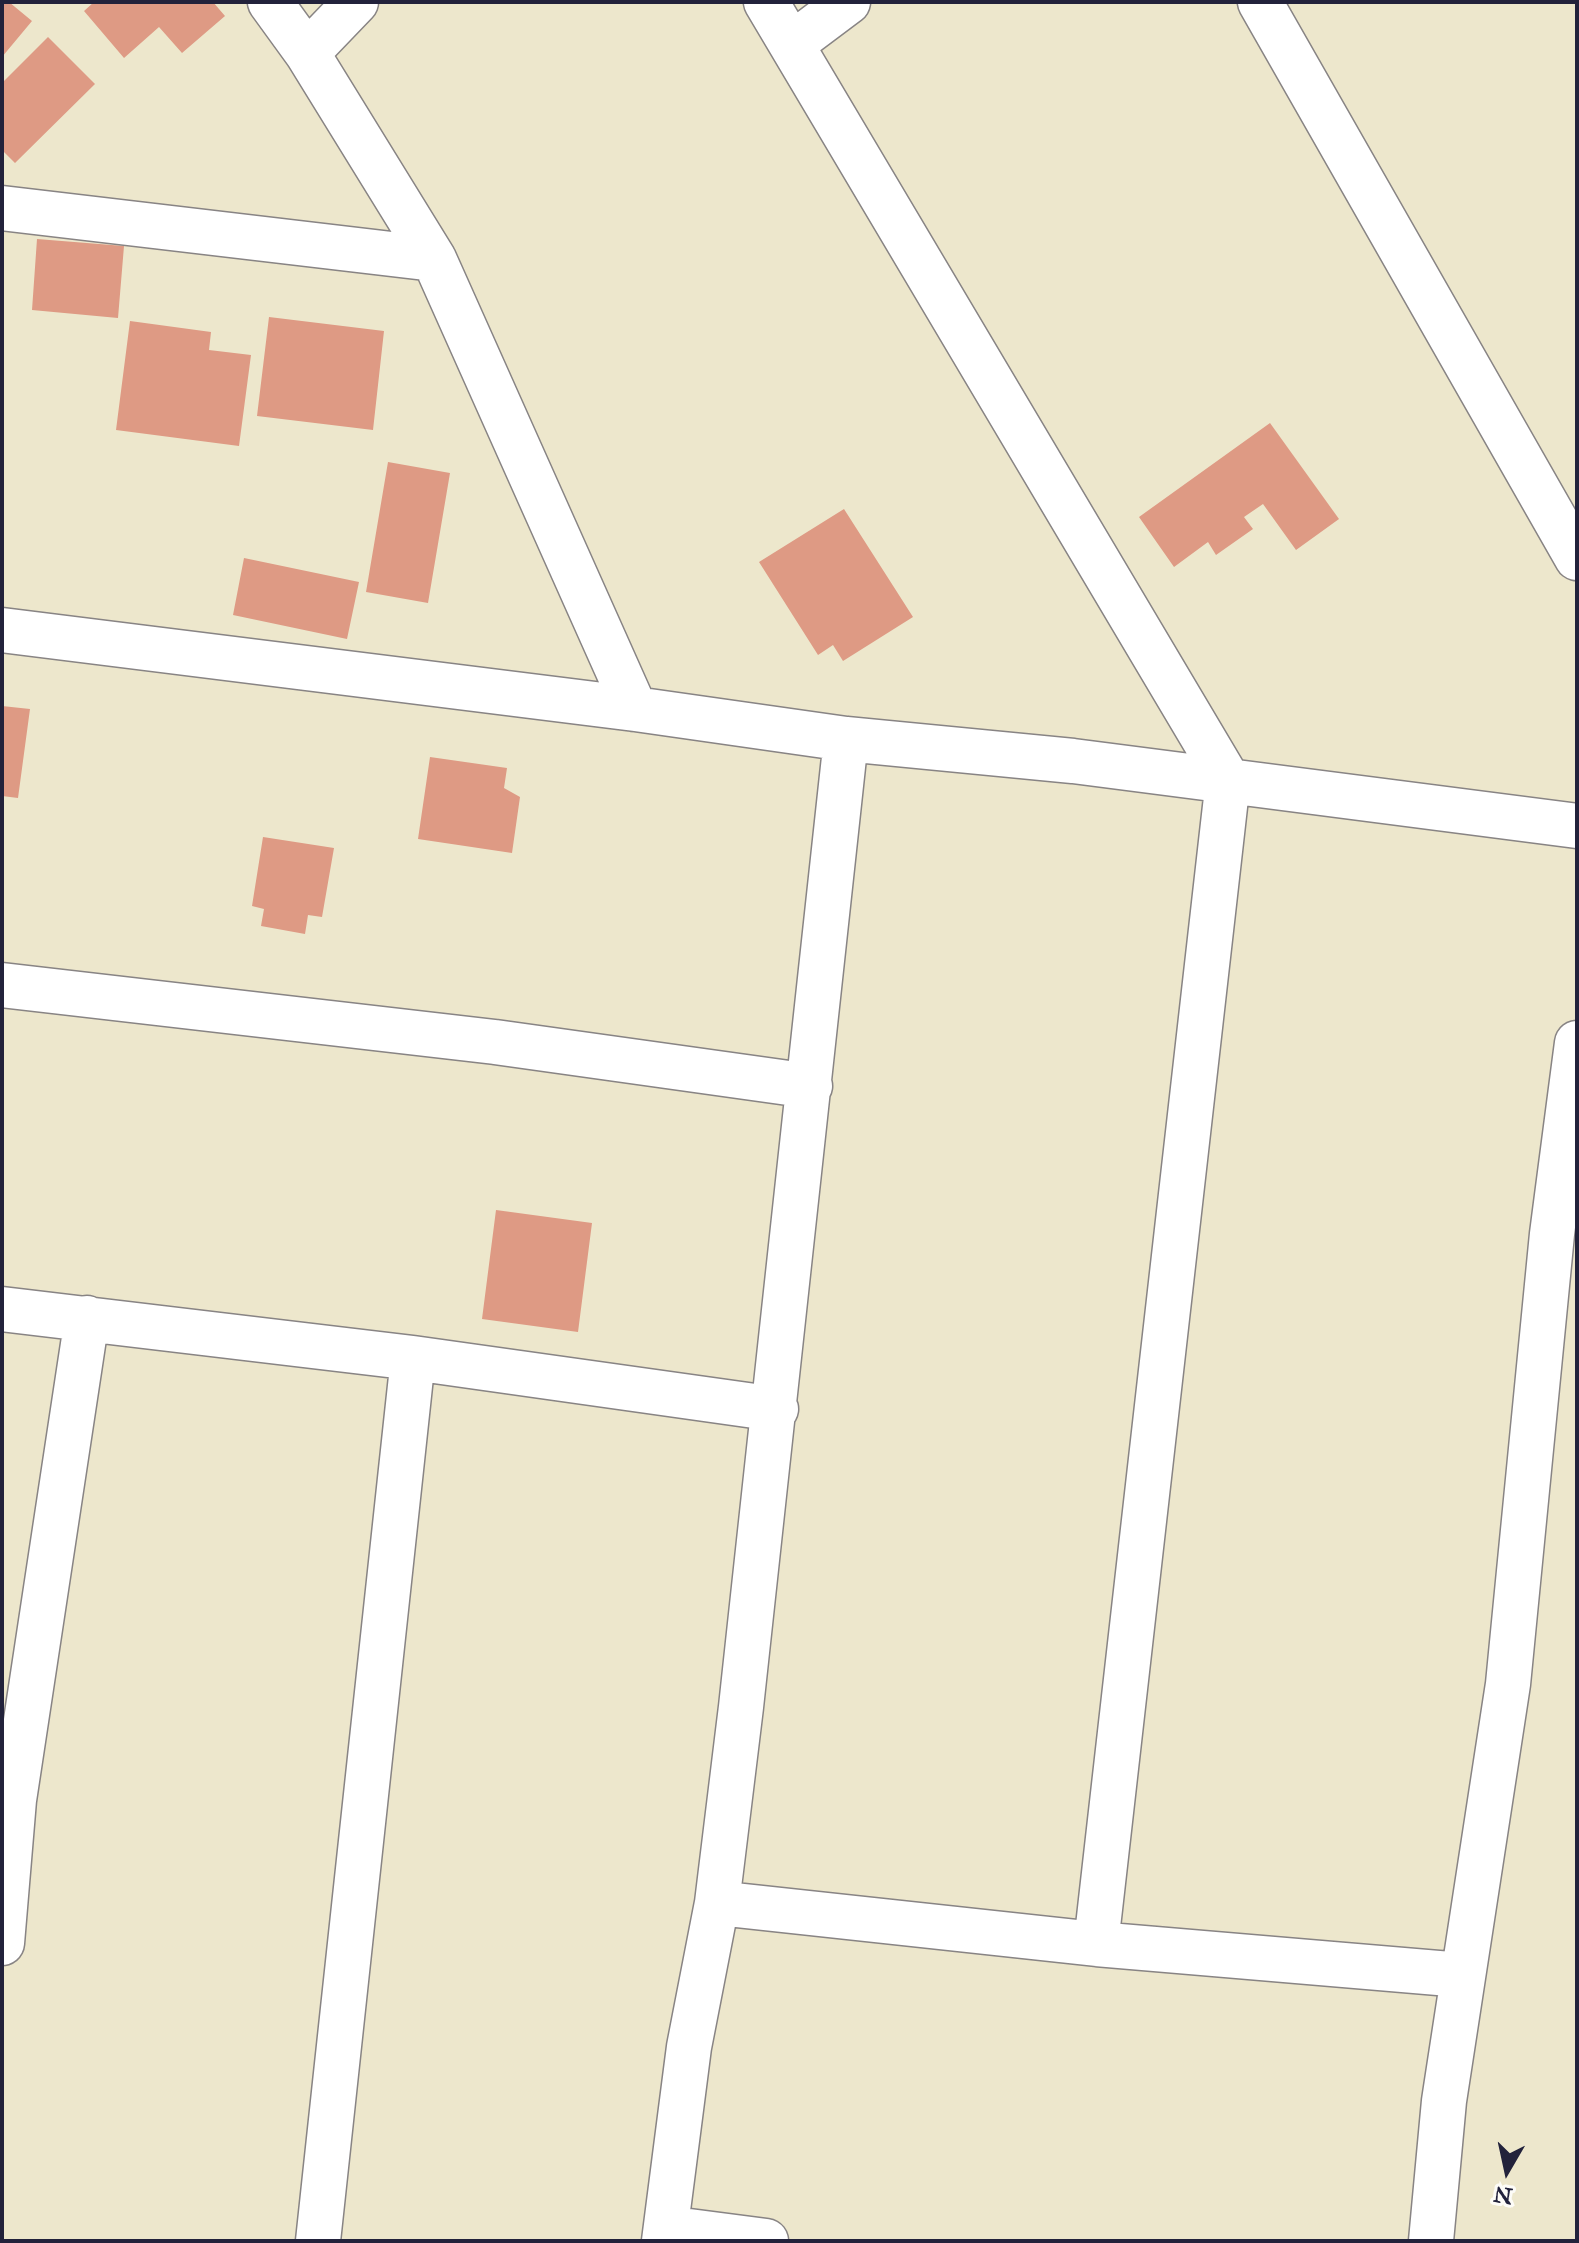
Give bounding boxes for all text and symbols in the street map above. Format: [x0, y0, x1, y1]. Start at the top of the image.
north arrow [1467, 2131, 1547, 2211]
text: N [1492, 2180, 1515, 2210]

